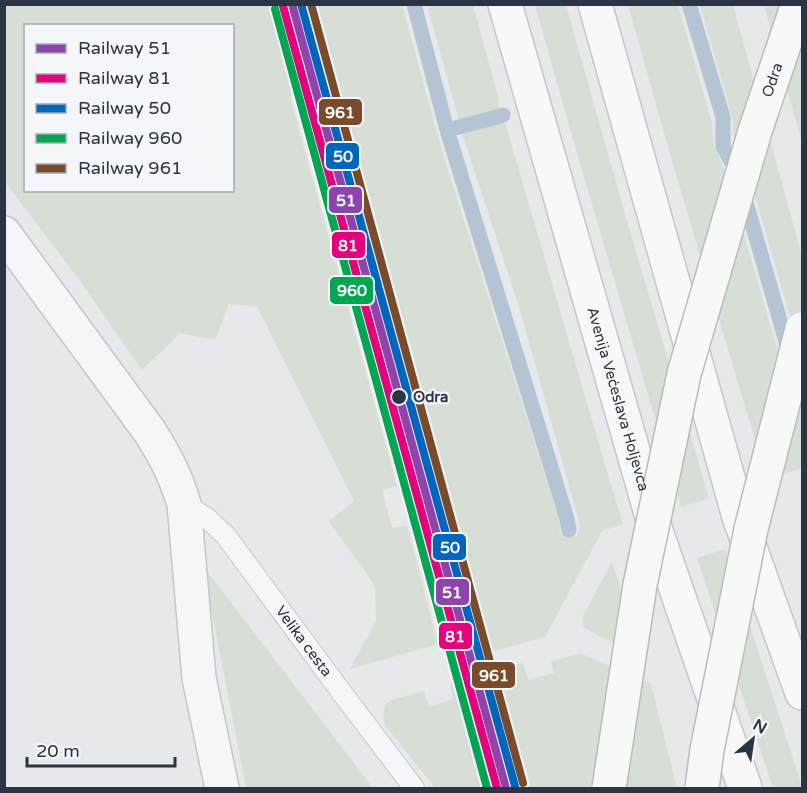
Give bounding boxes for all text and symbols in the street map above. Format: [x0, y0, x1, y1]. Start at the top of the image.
legend [24, 24, 234, 192]
text: Railway 51 [78, 37, 171, 59]
street label: Odra [758, 60, 787, 100]
text: Railway 81 [78, 67, 171, 89]
text: Railway 50 [78, 97, 171, 119]
line badge: 961 [318, 98, 363, 126]
text: 961 [325, 103, 355, 123]
text: Railway 960 [78, 127, 182, 149]
line badge: 50 [325, 142, 360, 170]
text: 50 [333, 147, 353, 167]
text: Railway 961 [78, 157, 182, 179]
line badge: 51 [328, 186, 363, 214]
text: 51 [336, 191, 356, 211]
line badge: 81 [331, 231, 366, 259]
text: 81 [338, 236, 358, 256]
line badge: 960 [329, 276, 374, 305]
text: 960 [337, 281, 367, 301]
street label: Avenija Većeslava Holjevca [583, 305, 653, 493]
marker: Odra [390, 388, 408, 406]
place label: Odra [413, 388, 449, 406]
line badge: 50 [432, 533, 467, 561]
text: 50 [440, 538, 460, 558]
line badge: 51 [435, 578, 470, 606]
text: 51 [442, 583, 462, 603]
street label: Velika cesta [272, 602, 336, 680]
line badge: 81 [438, 622, 473, 650]
text: 81 [445, 627, 465, 647]
line badge: 961 [471, 661, 516, 689]
text: 961 [479, 666, 509, 686]
north arrow [723, 709, 783, 769]
text: N [749, 715, 770, 739]
scale bar [27, 730, 176, 768]
text: 20 m [36, 740, 80, 762]

